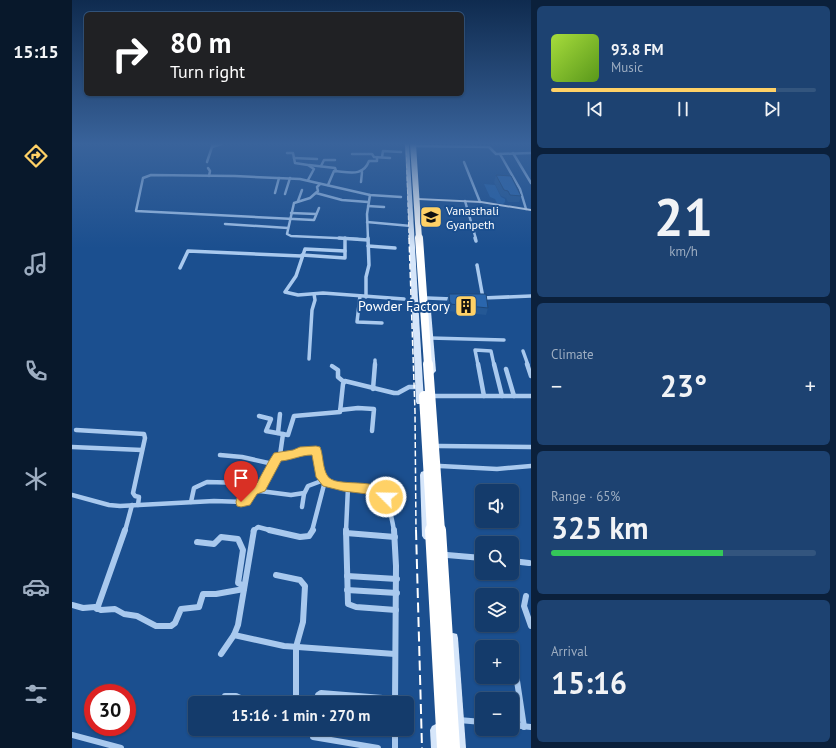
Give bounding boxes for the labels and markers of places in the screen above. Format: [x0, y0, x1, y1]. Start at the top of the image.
place label: Vanasthali Gyanpeth [445, 203, 499, 232]
school or university icon: Vanasthali Gyanpeth [418, 204, 444, 230]
building icon: Powder Factory [453, 293, 479, 319]
place label: Powder Factory [358, 297, 450, 315]
pin [224, 461, 258, 502]

